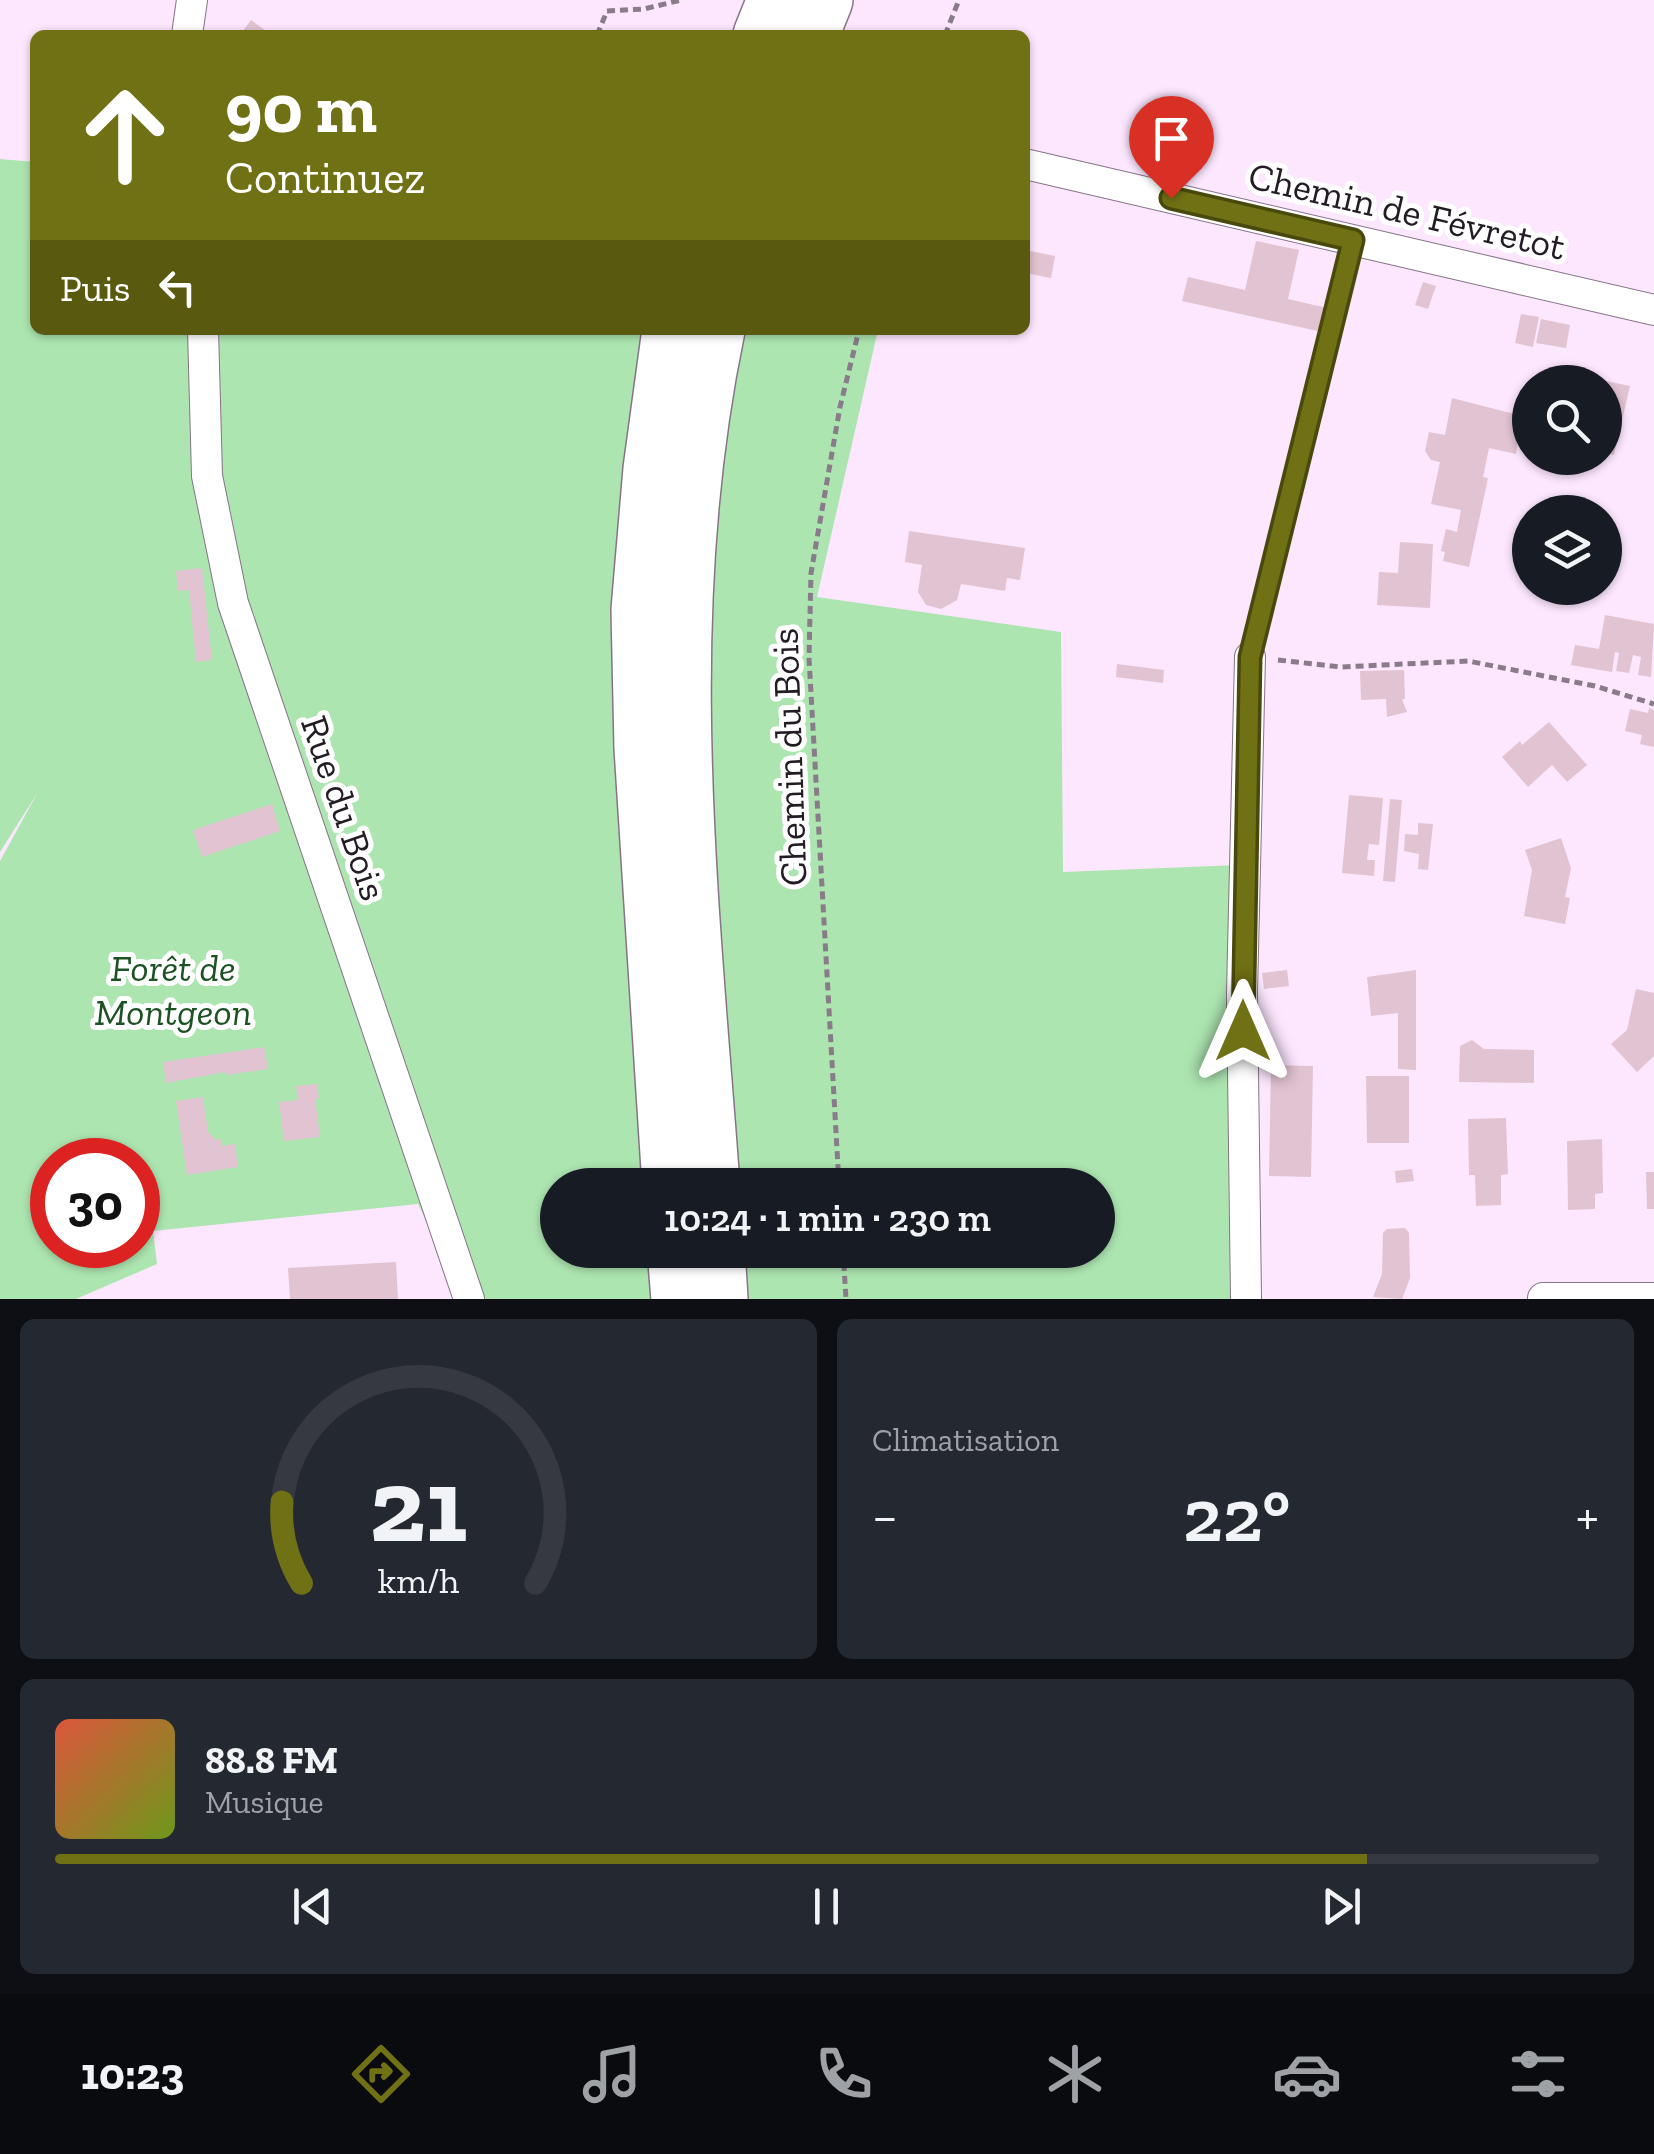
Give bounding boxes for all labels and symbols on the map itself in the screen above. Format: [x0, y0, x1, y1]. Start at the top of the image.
pin [1129, 96, 1214, 199]
street label: Chemin de Févretot [1244, 152, 1570, 270]
street label: Chemin du Bois [762, 627, 816, 887]
street label: Rue du Bois [291, 710, 397, 906]
park label: Forêt de Montgeon [94, 945, 252, 1035]
position arrow [1191, 979, 1295, 1083]
speed limit sign: 30 [30, 1138, 160, 1268]

